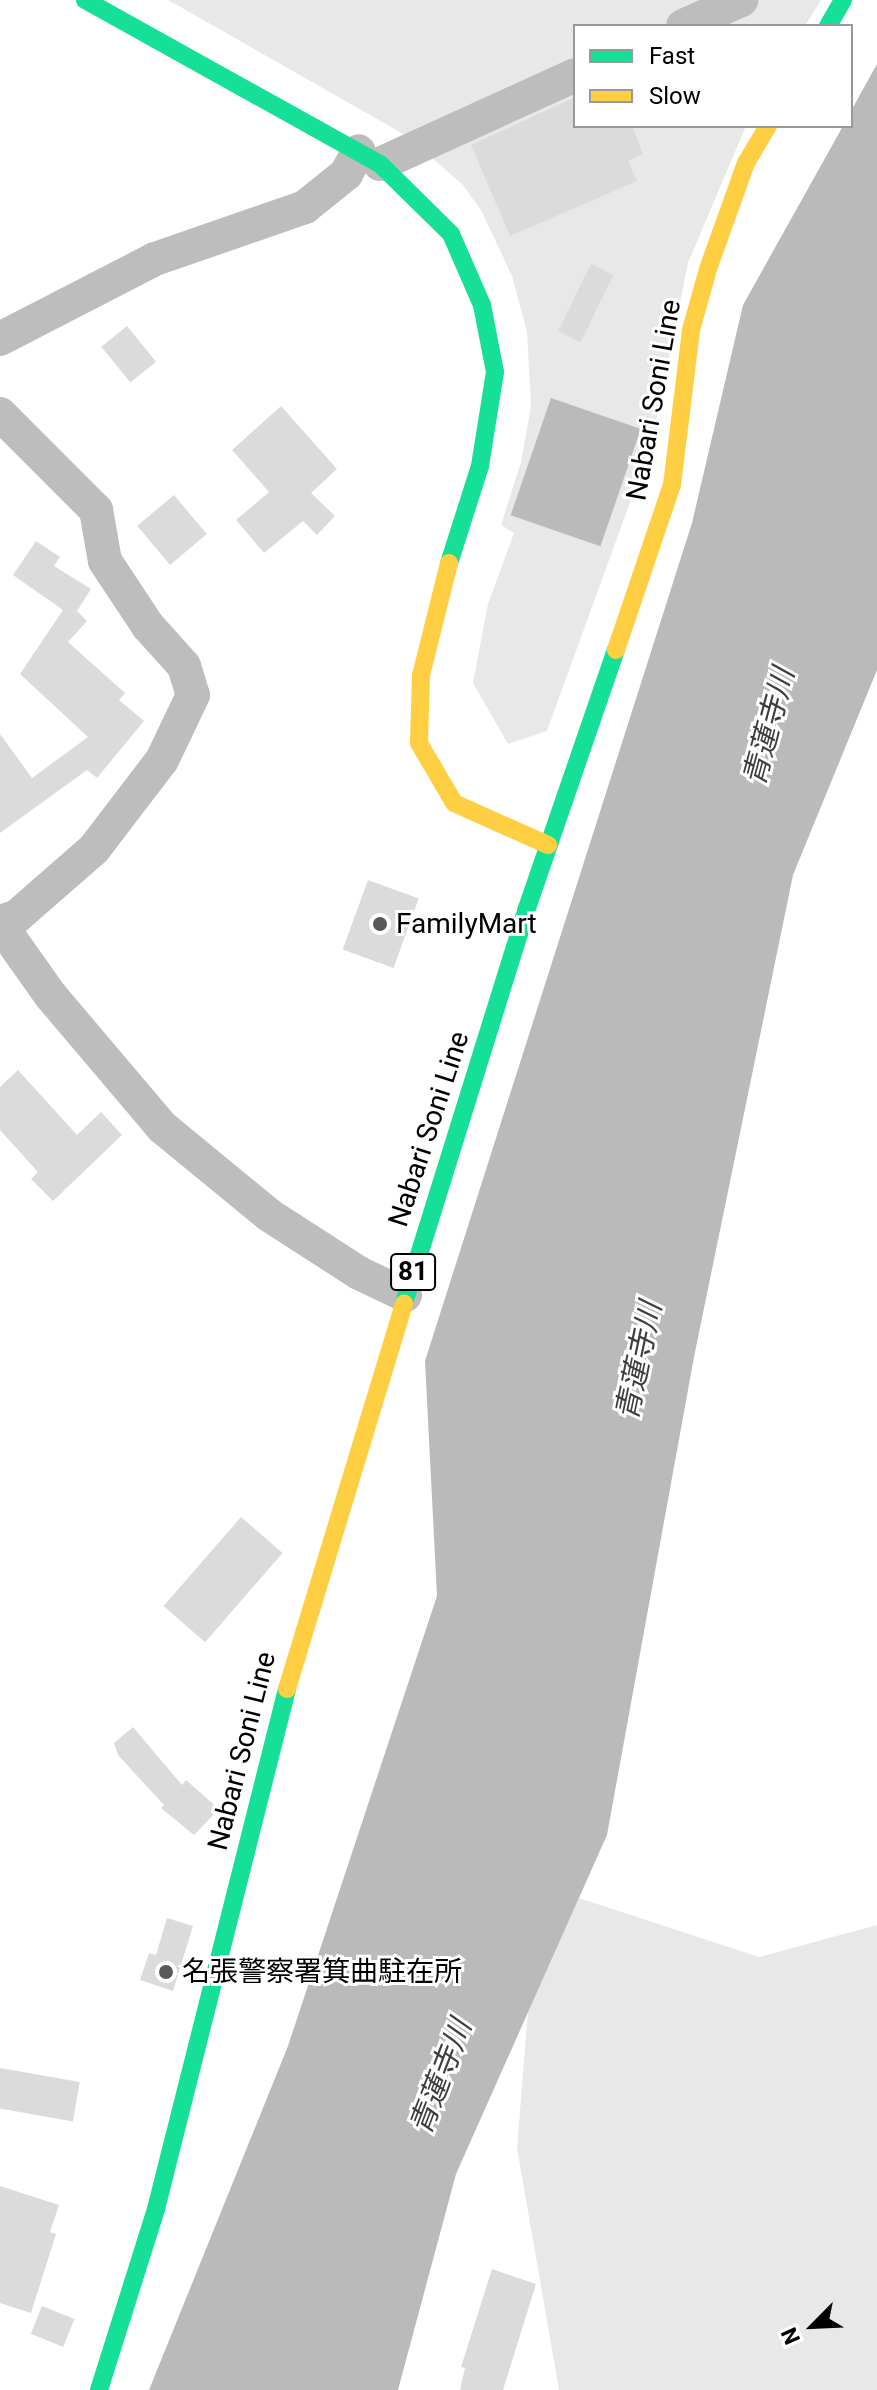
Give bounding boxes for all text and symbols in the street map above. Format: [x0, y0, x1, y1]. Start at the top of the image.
legend [573, 24, 853, 128]
text: Fast [649, 42, 695, 70]
text: Slow [649, 82, 701, 110]
street label: Nabari Soni Line [620, 297, 688, 503]
water label: 青蓮寺川 [736, 664, 802, 790]
place label: FamilyMart [396, 907, 537, 941]
marker: FamilyMart [371, 915, 389, 933]
street label: Nabari Soni Line [382, 1027, 476, 1231]
road number: 81 [389, 1250, 437, 1294]
water label: 青蓮寺川 [609, 1299, 669, 1423]
street label: Nabari Soni Line [201, 1648, 283, 1854]
place label: 名張警察署箕曲駐在所 [182, 1955, 462, 1989]
marker: 名張警察署箕曲駐在所 [157, 1963, 175, 1981]
water label: 青蓮寺川 [403, 2015, 479, 2139]
north arrow [773, 2286, 853, 2366]
text: N [776, 2324, 805, 2348]

